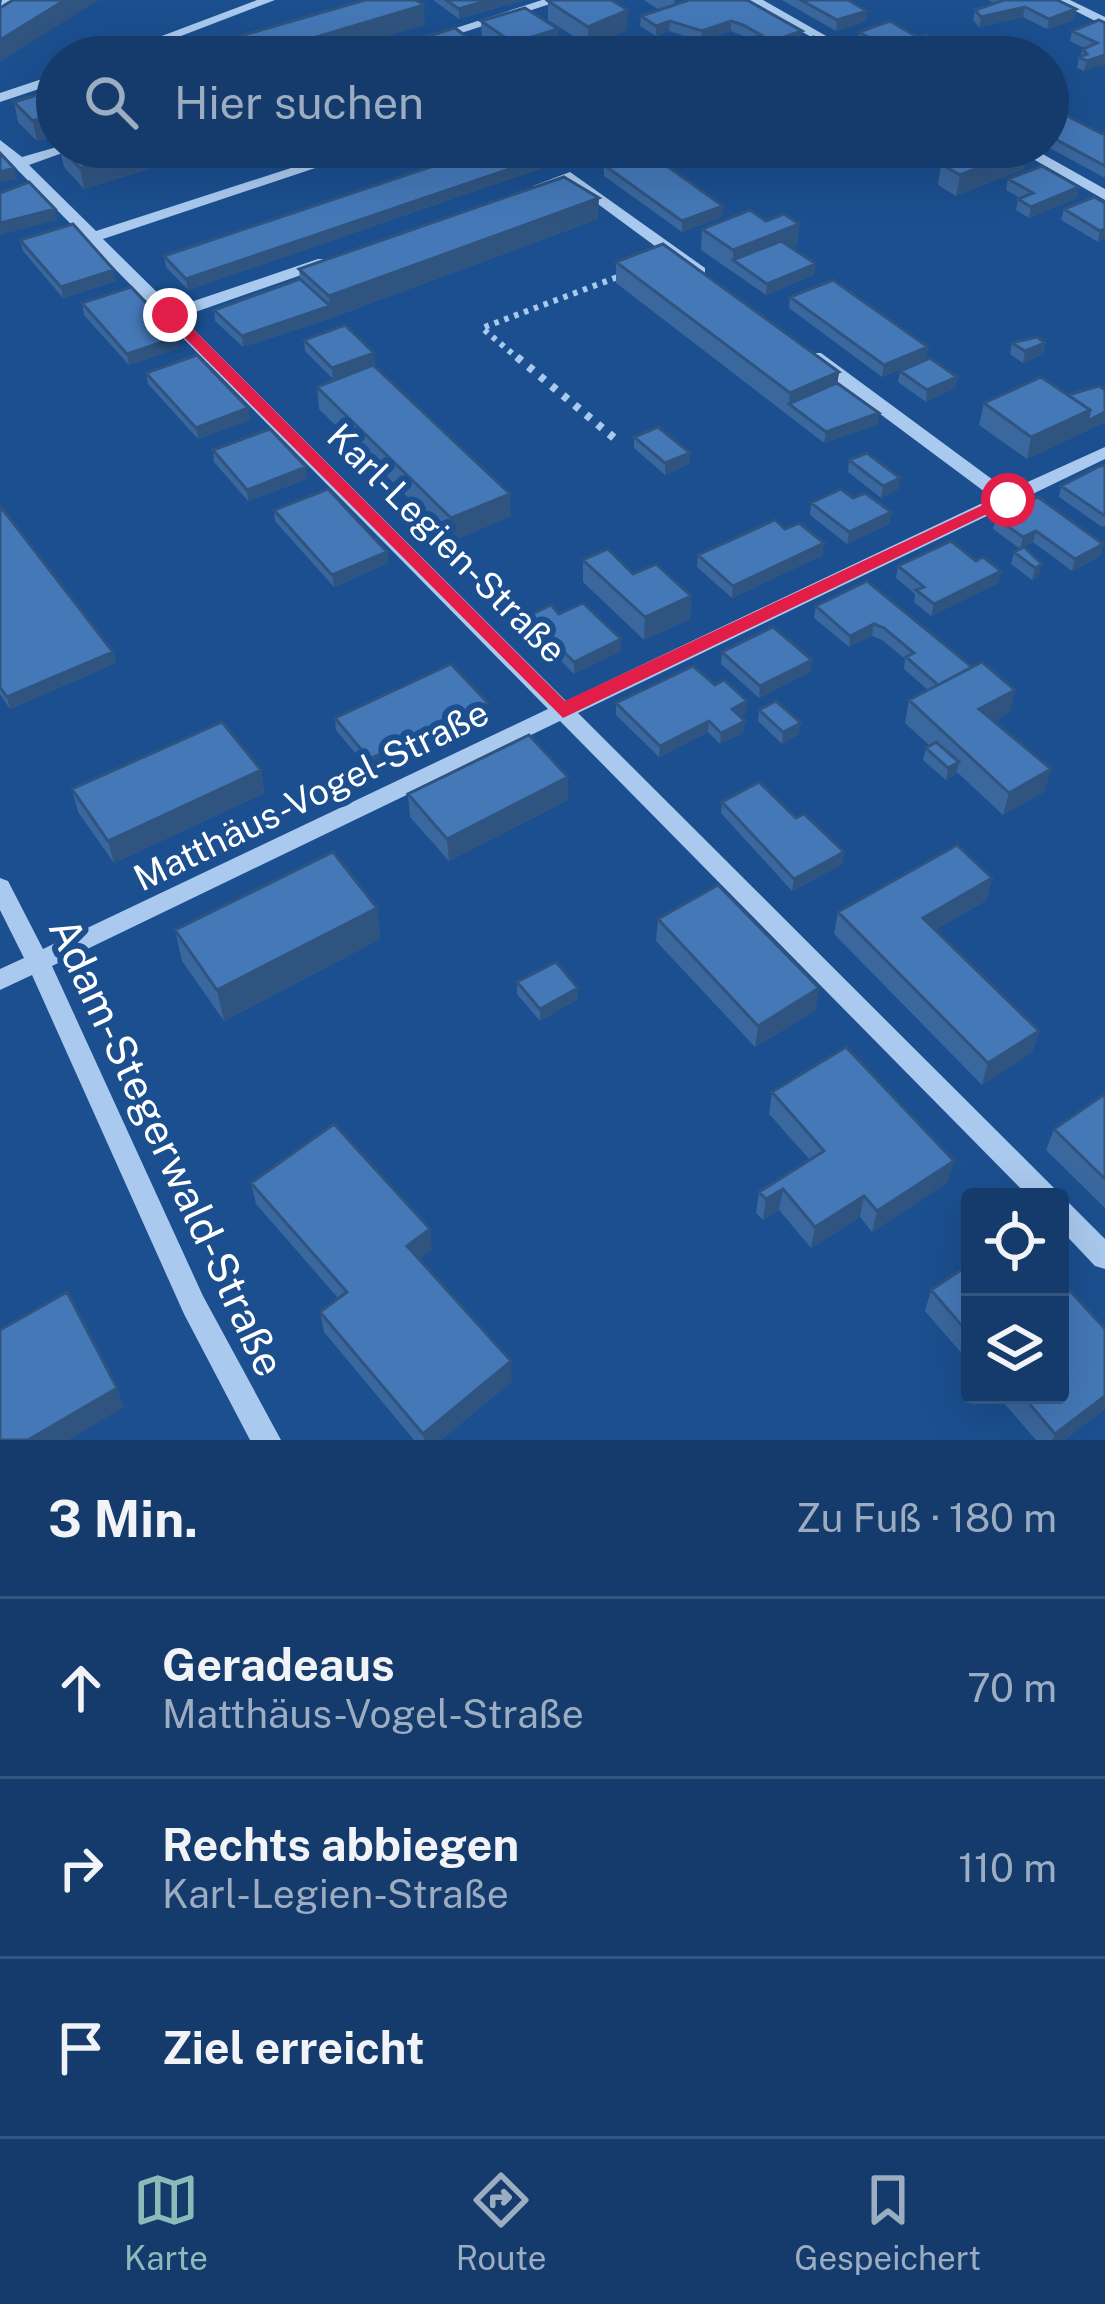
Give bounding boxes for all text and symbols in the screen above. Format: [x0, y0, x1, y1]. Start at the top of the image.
search box [36, 36, 1069, 168]
icon: search [78, 69, 144, 135]
text: Hier suchen [174, 76, 424, 129]
route end [143, 288, 197, 342]
street label: Karl-Legien-Straße [319, 415, 575, 671]
route start [981, 473, 1035, 527]
street label: Matthäus-Vogel-Straße [127, 691, 495, 899]
street label: Adam-Stegerwald-Straße [40, 910, 295, 1384]
map controls [961, 1188, 1069, 1404]
button: locate [961, 1188, 1069, 1296]
button: layers [961, 1296, 1069, 1404]
text: 3 Min. [48, 1489, 198, 1548]
text: Zu Fuß · 180 m [796, 1495, 1057, 1541]
text: Geradeaus [162, 1638, 395, 1691]
icon: ahead [48, 1655, 114, 1721]
text: 70 m [967, 1665, 1057, 1711]
text: Matthäus-Vogel-Straße [162, 1691, 584, 1737]
text: Rechts abbiegen [162, 1818, 519, 1871]
icon: right [48, 1835, 114, 1901]
text: 110 m [958, 1845, 1057, 1891]
text: Karl-Legien-Straße [162, 1871, 509, 1917]
icon: arrive [48, 2015, 114, 2081]
text: Ziel erreicht [162, 2021, 424, 2074]
tab: Karte [124, 2167, 208, 2277]
tab: Route [456, 2167, 546, 2277]
tab: Gespeichert [794, 2167, 981, 2277]

